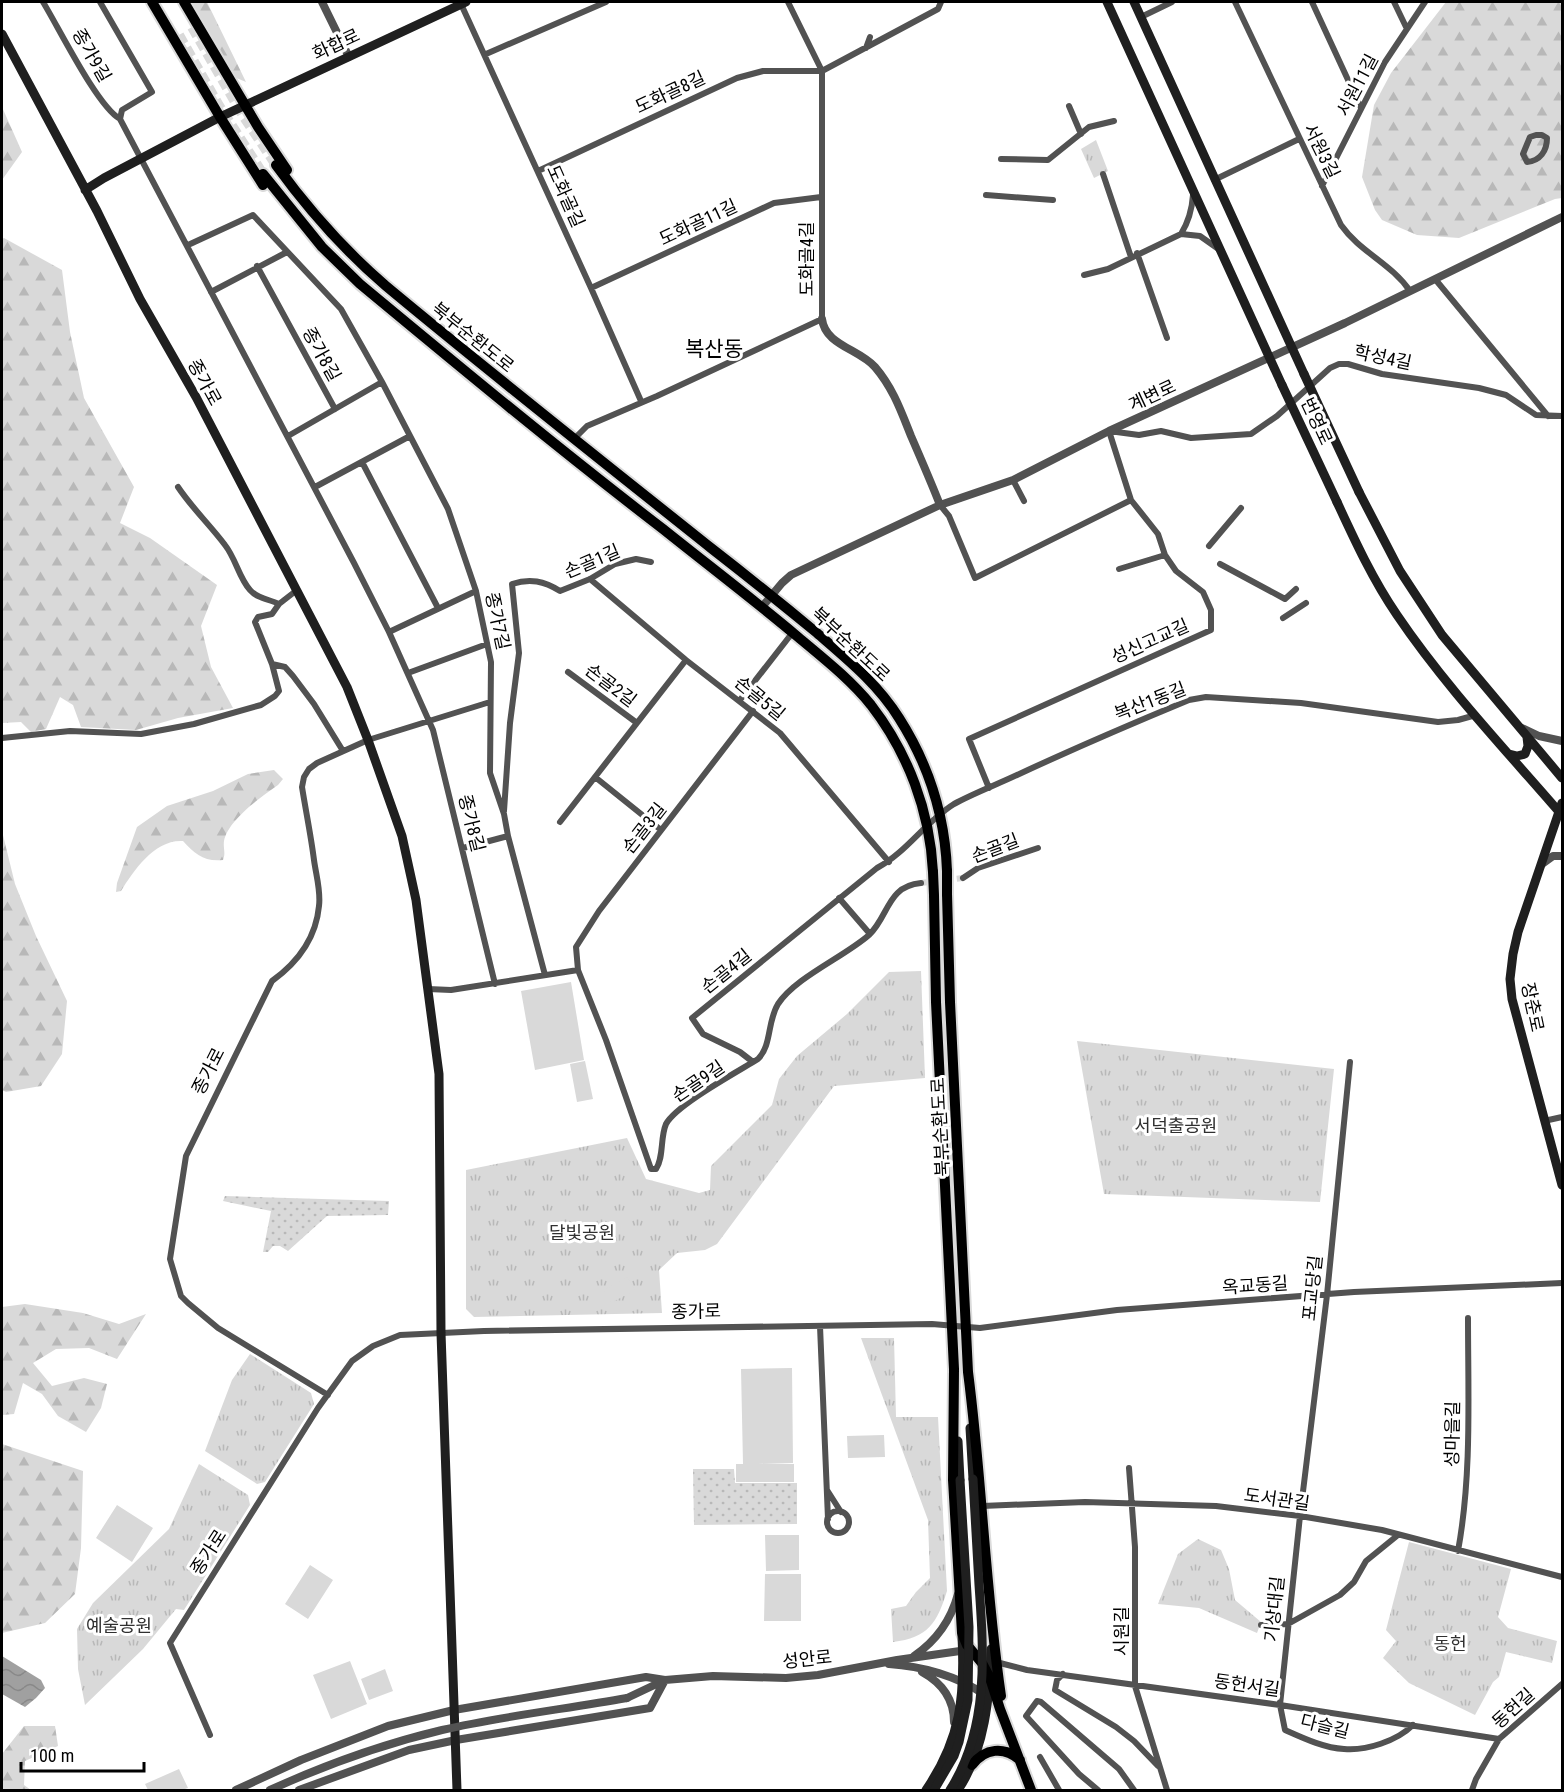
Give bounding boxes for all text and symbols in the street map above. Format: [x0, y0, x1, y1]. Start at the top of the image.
street label: 종가9길 [68, 24, 116, 86]
street label: 화합로 [309, 24, 363, 64]
street label: 서원11길 [1332, 50, 1382, 120]
street label: 도화골8길 [632, 67, 708, 117]
street label: 서원3길 [1300, 120, 1344, 182]
street label: 도화골길 [543, 161, 589, 231]
street label: 도화골11길 [655, 195, 741, 249]
street label: 도화골4길 [796, 221, 817, 297]
street label: 북부순환도로 [428, 298, 518, 376]
street label: 종가8길 [299, 323, 345, 385]
district label: 복산동 [685, 337, 743, 361]
street label: 학성4길 [1352, 341, 1414, 373]
street label: 종가로 [184, 355, 226, 409]
street label: 계변로 [1125, 375, 1179, 415]
street label: 번영로 [1297, 394, 1337, 448]
street label: 손골1길 [561, 540, 623, 582]
street label: 종가7길 [482, 590, 514, 652]
street label: 북부순환도로 [808, 602, 894, 686]
street label: 성신고교길 [1108, 615, 1192, 667]
street label: 손골2길 [581, 659, 641, 711]
street label: 손골5길 [731, 671, 789, 725]
street label: 복산1동길 [1111, 678, 1189, 724]
street label: 종가8길 [455, 792, 489, 854]
street label: 손골3길 [618, 798, 670, 858]
street label: 손골길 [968, 829, 1022, 867]
street label: 손골4길 [697, 944, 755, 998]
street label: 장춘로 [1518, 981, 1548, 1033]
street label: 종가로 [187, 1044, 229, 1098]
street label: 손골9길 [668, 1056, 728, 1106]
street label: 북부순환도로 [927, 1077, 953, 1177]
park label: 서덕출공원 [1135, 1115, 1217, 1136]
park label: 달빛공원 [549, 1222, 615, 1243]
street label: 포교당길 [1298, 1254, 1326, 1322]
street label: 옥교동길 [1221, 1272, 1289, 1298]
street label: 종가로 [671, 1300, 721, 1322]
street label: 성마을길 [1441, 1401, 1463, 1467]
street label: 도서관길 [1243, 1484, 1311, 1514]
street label: 종가로 [186, 1525, 230, 1579]
street label: 기상대길 [1260, 1575, 1288, 1643]
street label: 시원길 [1111, 1606, 1132, 1656]
park label: 예술공원 [86, 1615, 152, 1636]
park label: 동헌 [1433, 1633, 1467, 1654]
street label: 성안로 [781, 1646, 833, 1672]
street label: 동헌서길 [1213, 1670, 1281, 1700]
street label: 동헌길 [1488, 1684, 1538, 1732]
street label: 다슬길 [1298, 1710, 1352, 1742]
scale bar [21, 1735, 144, 1773]
text: 100 m [30, 1745, 74, 1766]

